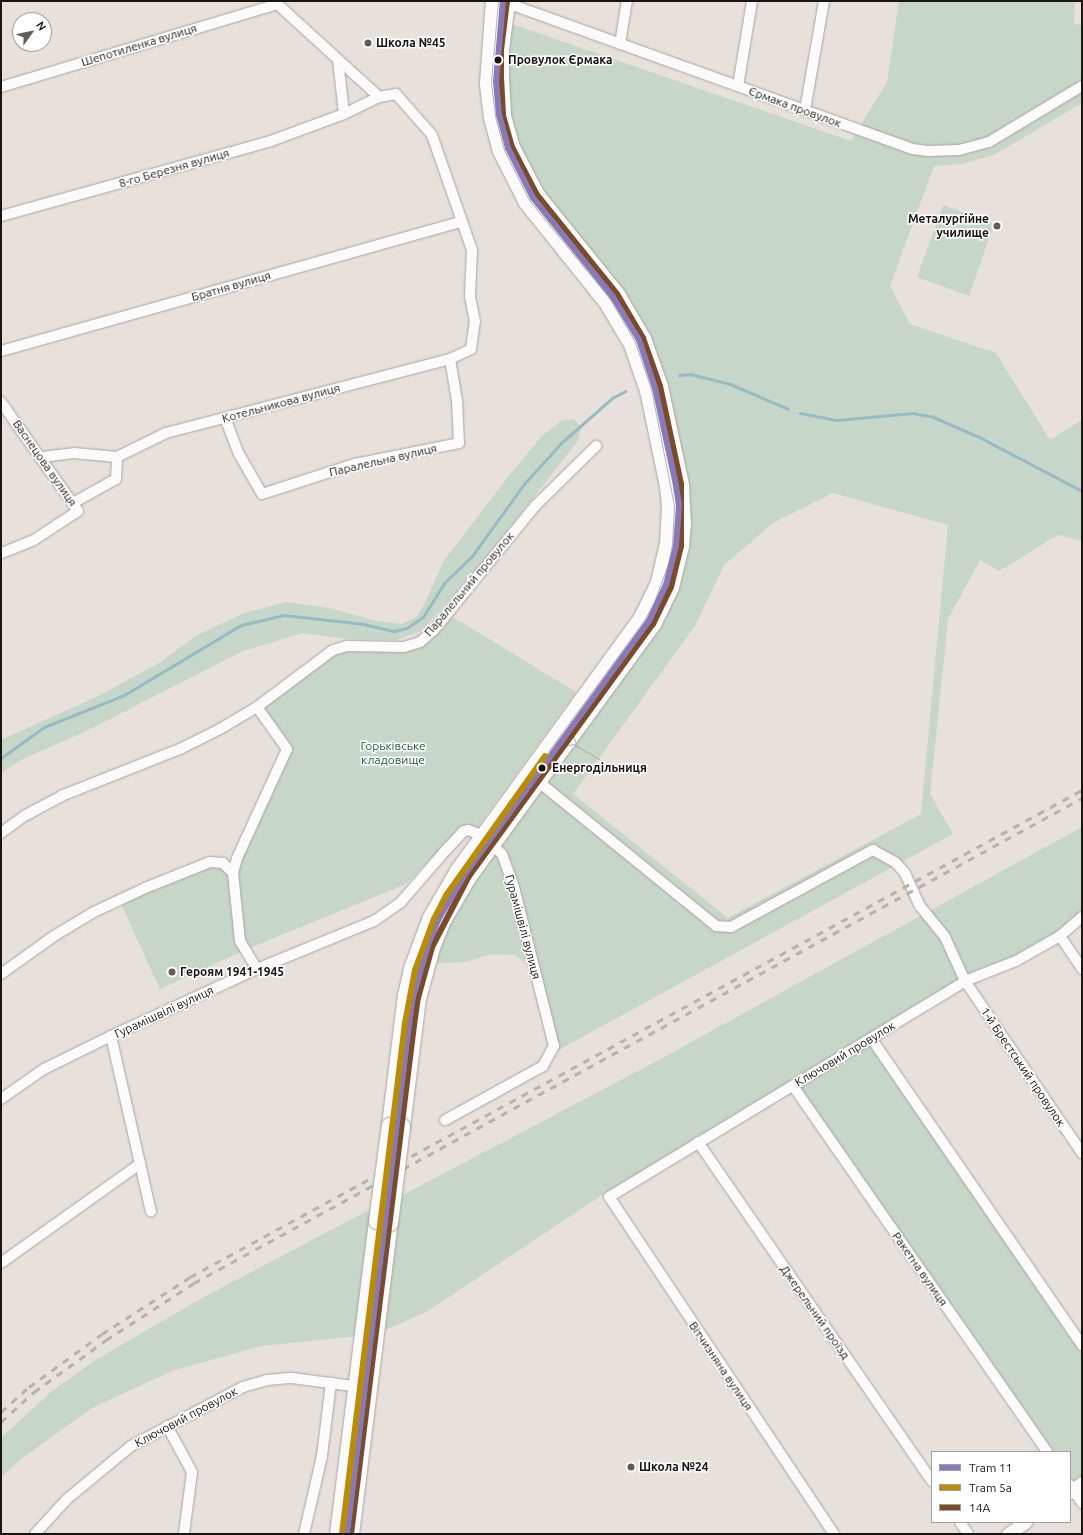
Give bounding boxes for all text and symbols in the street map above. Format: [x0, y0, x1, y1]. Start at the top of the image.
north arrow [12, 12, 52, 52]
text: N [34, 19, 48, 33]
street label: Шепотиленка вулиця [79, 21, 199, 69]
place label: Школа №45 [376, 36, 445, 50]
marker: Школа №45 [363, 38, 373, 48]
marker: Провулок Єрмака [491, 53, 505, 67]
place label: Провулок Єрмака [508, 53, 613, 67]
street label: Єрмака провулок [747, 84, 843, 130]
street label: 8-го Березня вулиця [117, 145, 231, 191]
place label: Металургійне училище [908, 212, 989, 240]
marker: Металургійне училище [992, 221, 1002, 231]
street label: Братня вулиця [190, 268, 272, 304]
street label: Котельникова вулиця [220, 380, 342, 426]
street label: Васнецова вулиця [10, 417, 80, 509]
street label: Паралельна вулиця [328, 441, 438, 479]
street label: Паралельний провулок [421, 529, 517, 639]
park label: Горьківське кладовище [360, 739, 426, 767]
marker: Енергодільниця [535, 761, 549, 775]
place label: Енергодільниця [552, 761, 647, 775]
street label: Гурамішвілі вулиця [502, 873, 544, 981]
place label: Героям 1941-1945 [180, 965, 284, 979]
marker: Героям 1941-1945 [167, 967, 177, 977]
street label: Гурамішвілі вулиця [112, 983, 216, 1041]
street label: 1-й Брестський провулок [978, 1005, 1068, 1129]
street label: Ключовий провулок [792, 1018, 898, 1090]
street label: Ракетна вулиця [889, 1229, 951, 1309]
street label: Джерельний проїзд [777, 1262, 853, 1362]
street label: Вітчизняна вулиця [686, 1319, 756, 1413]
street label: Ключовий провулок [132, 1384, 240, 1450]
legend [931, 1451, 1071, 1523]
place label: Школа №24 [639, 1460, 708, 1474]
text: Tram 11 [969, 1461, 1013, 1474]
marker: Школа №24 [626, 1462, 636, 1472]
text: Tram 5а [969, 1481, 1012, 1494]
text: 14А [969, 1501, 990, 1514]

